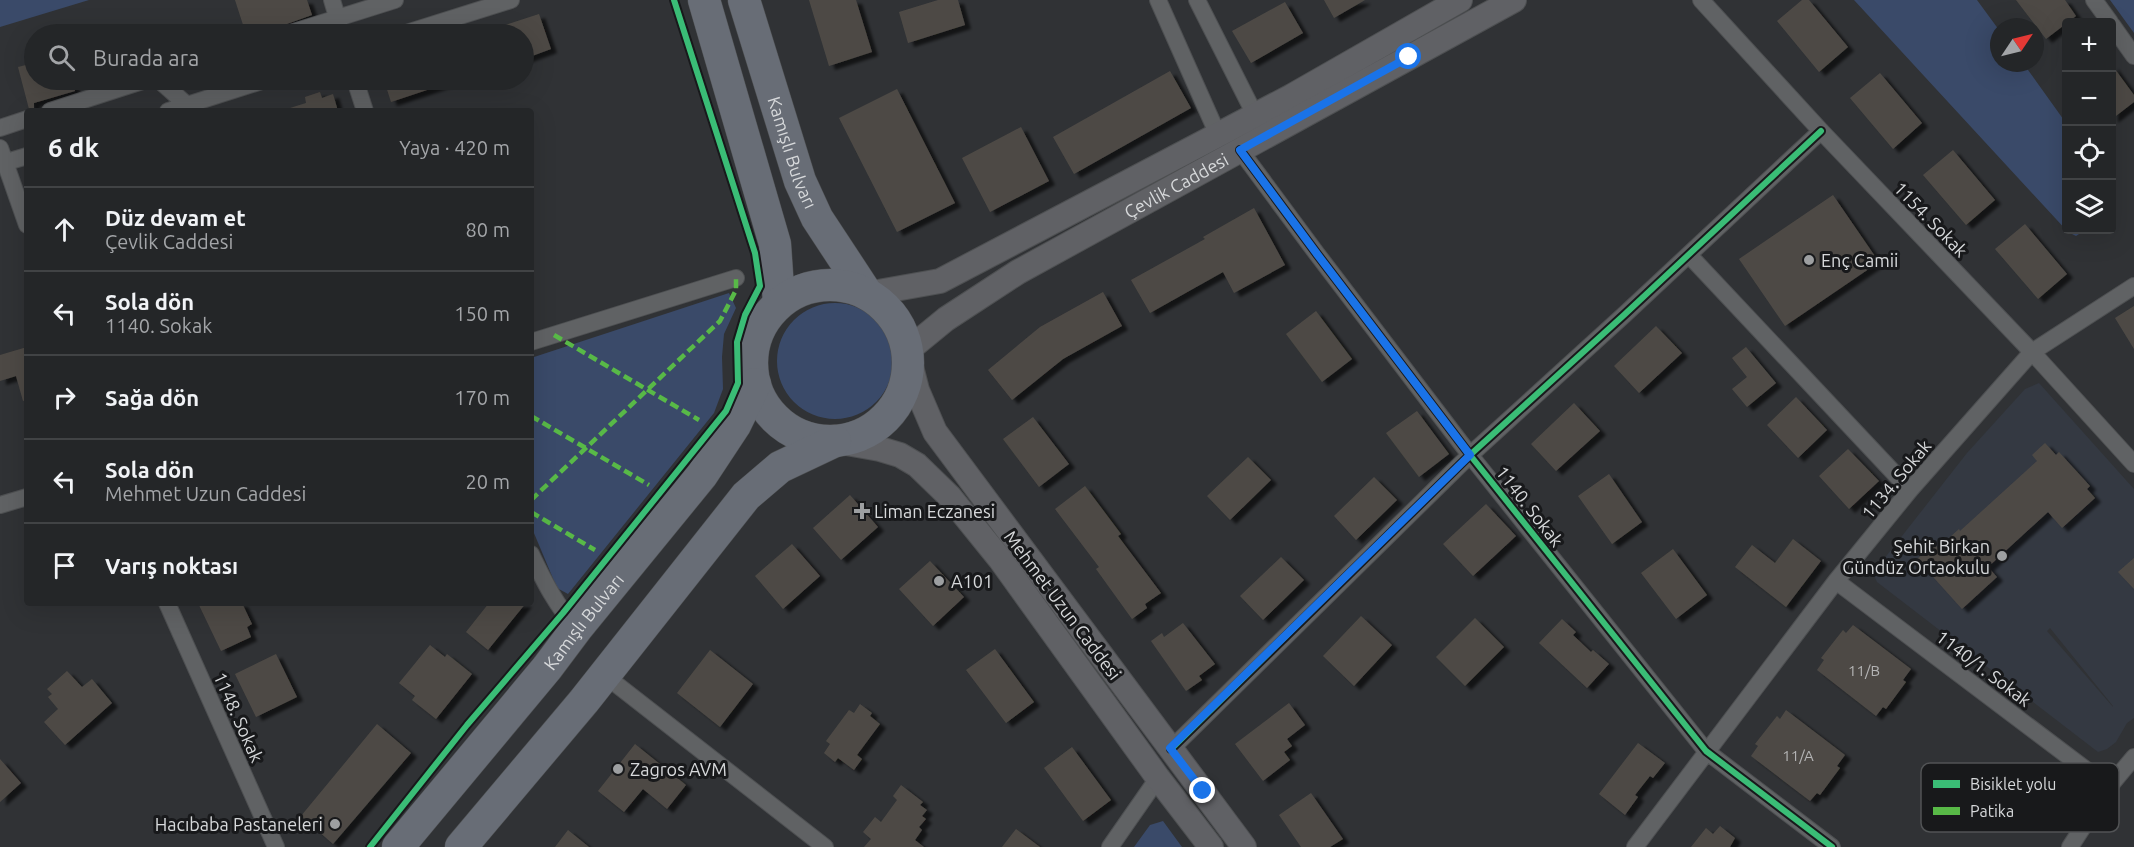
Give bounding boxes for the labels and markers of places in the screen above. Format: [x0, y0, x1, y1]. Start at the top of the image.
place label: Enç Camii [1821, 250, 1898, 270]
marker: Enç Camii [1802, 253, 1816, 267]
place label: Liman Eczanesi [874, 501, 995, 521]
marker: Liman Eczanesi [855, 504, 869, 518]
place label: Şehit Birkan Gündüz Ortaokulu [1842, 536, 1990, 577]
marker: Şehit Birkan Gündüz Ortaokulu [1995, 549, 2009, 563]
place label: A101 [951, 571, 993, 591]
marker: A101 [932, 574, 946, 588]
place label: Zagros AVM [630, 759, 727, 779]
marker: Zagros AVM [611, 762, 625, 776]
place label: Hacıbaba Pastaneleri [155, 814, 323, 834]
marker: Hacıbaba Pastaneleri [328, 817, 342, 831]

